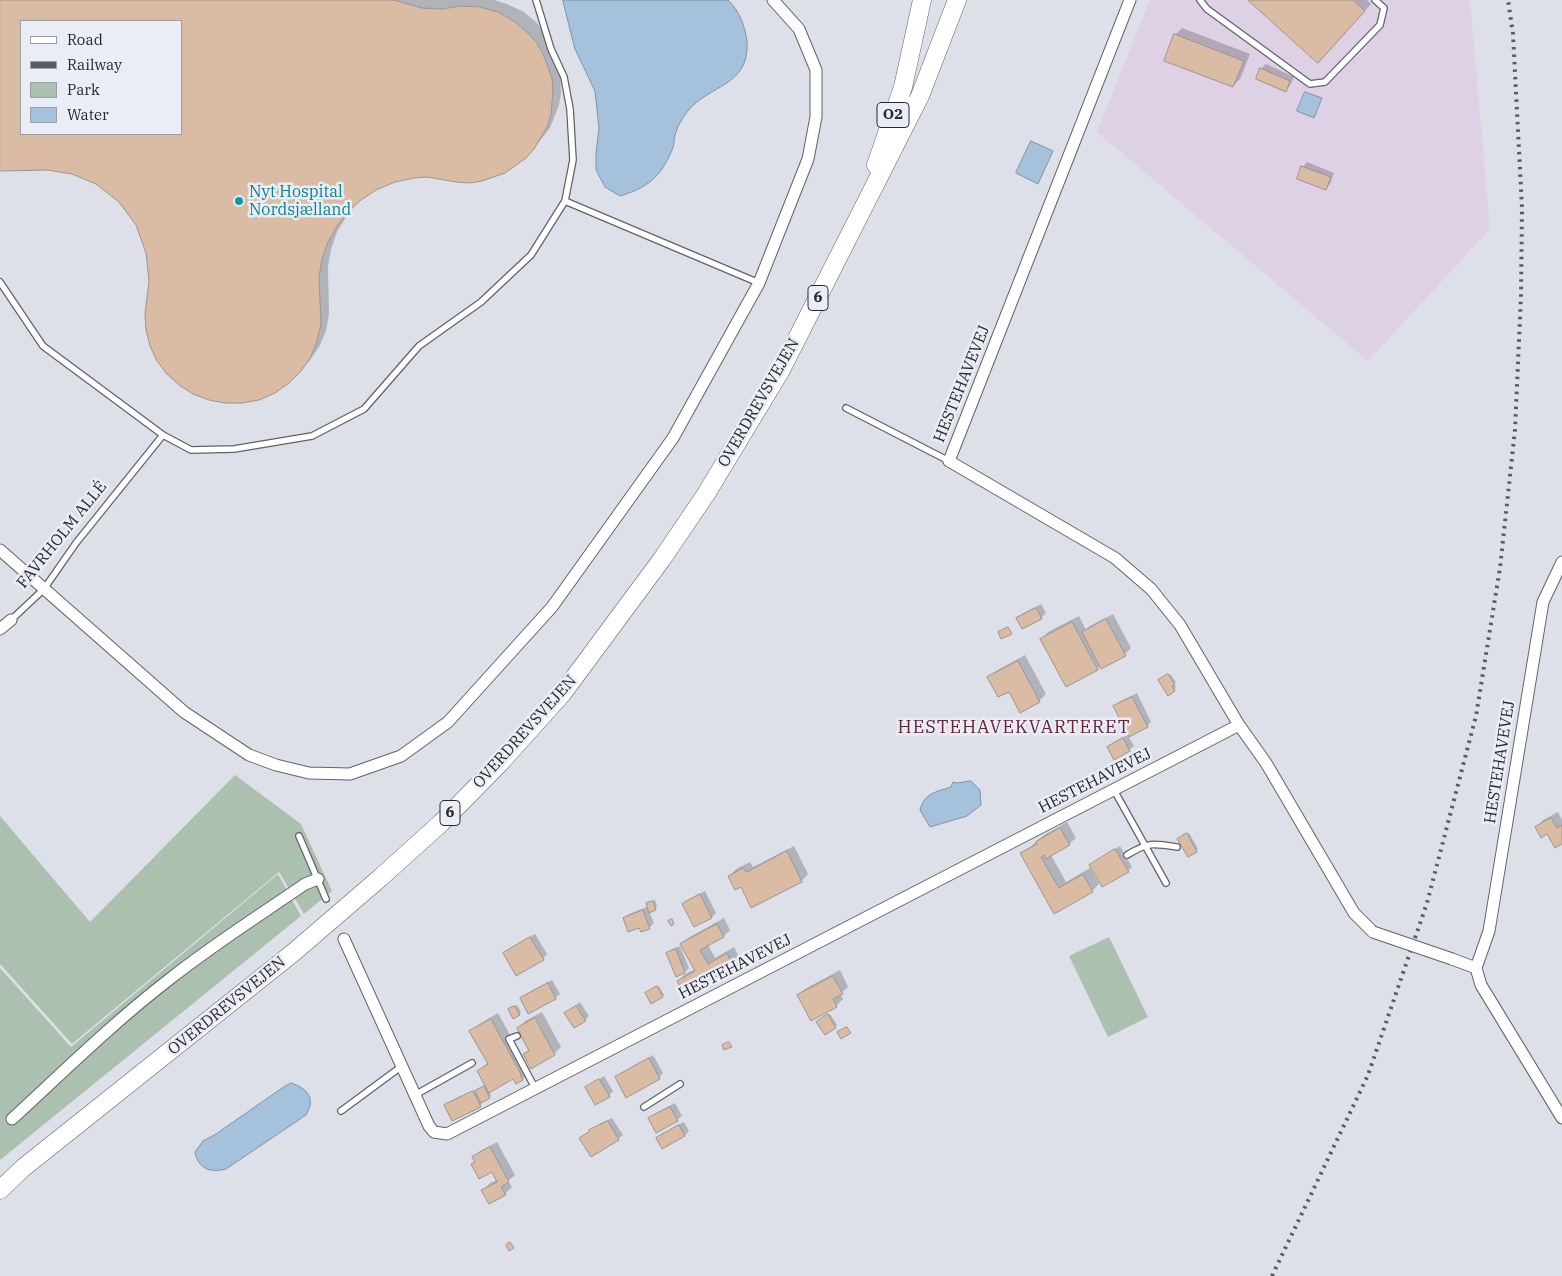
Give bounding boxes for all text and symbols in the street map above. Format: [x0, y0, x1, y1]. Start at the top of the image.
legend [20, 20, 182, 135]
text: Road [67, 30, 103, 49]
text: Railway [67, 55, 122, 74]
text: Park [67, 80, 100, 99]
road number: O2 [877, 102, 909, 128]
text: Water [67, 105, 109, 124]
place label: Nyt Hospital Nordsjælland [249, 182, 351, 220]
marker: Nyt Hospital Nordsjælland [233, 195, 245, 207]
road number: 6 [808, 286, 828, 310]
street label: HESTEHAVEVEJ [930, 323, 994, 445]
street label: OVERDREVSVEJEN [714, 335, 804, 471]
street label: FAVRHOLM ALLÉ [13, 478, 111, 592]
street label: OVERDREVSVEJEN [469, 671, 581, 793]
street label: HESTEHAVEVEJ [1481, 699, 1519, 825]
district label: HESTEHAVEKVARTERET [895, 717, 1133, 739]
street label: HESTEHAVEVEJ [1035, 744, 1155, 818]
road number: 6 [440, 800, 460, 826]
street label: HESTEHAVEVEJ [675, 930, 795, 1004]
street label: OVERDREVSVEJEN [164, 953, 290, 1059]

